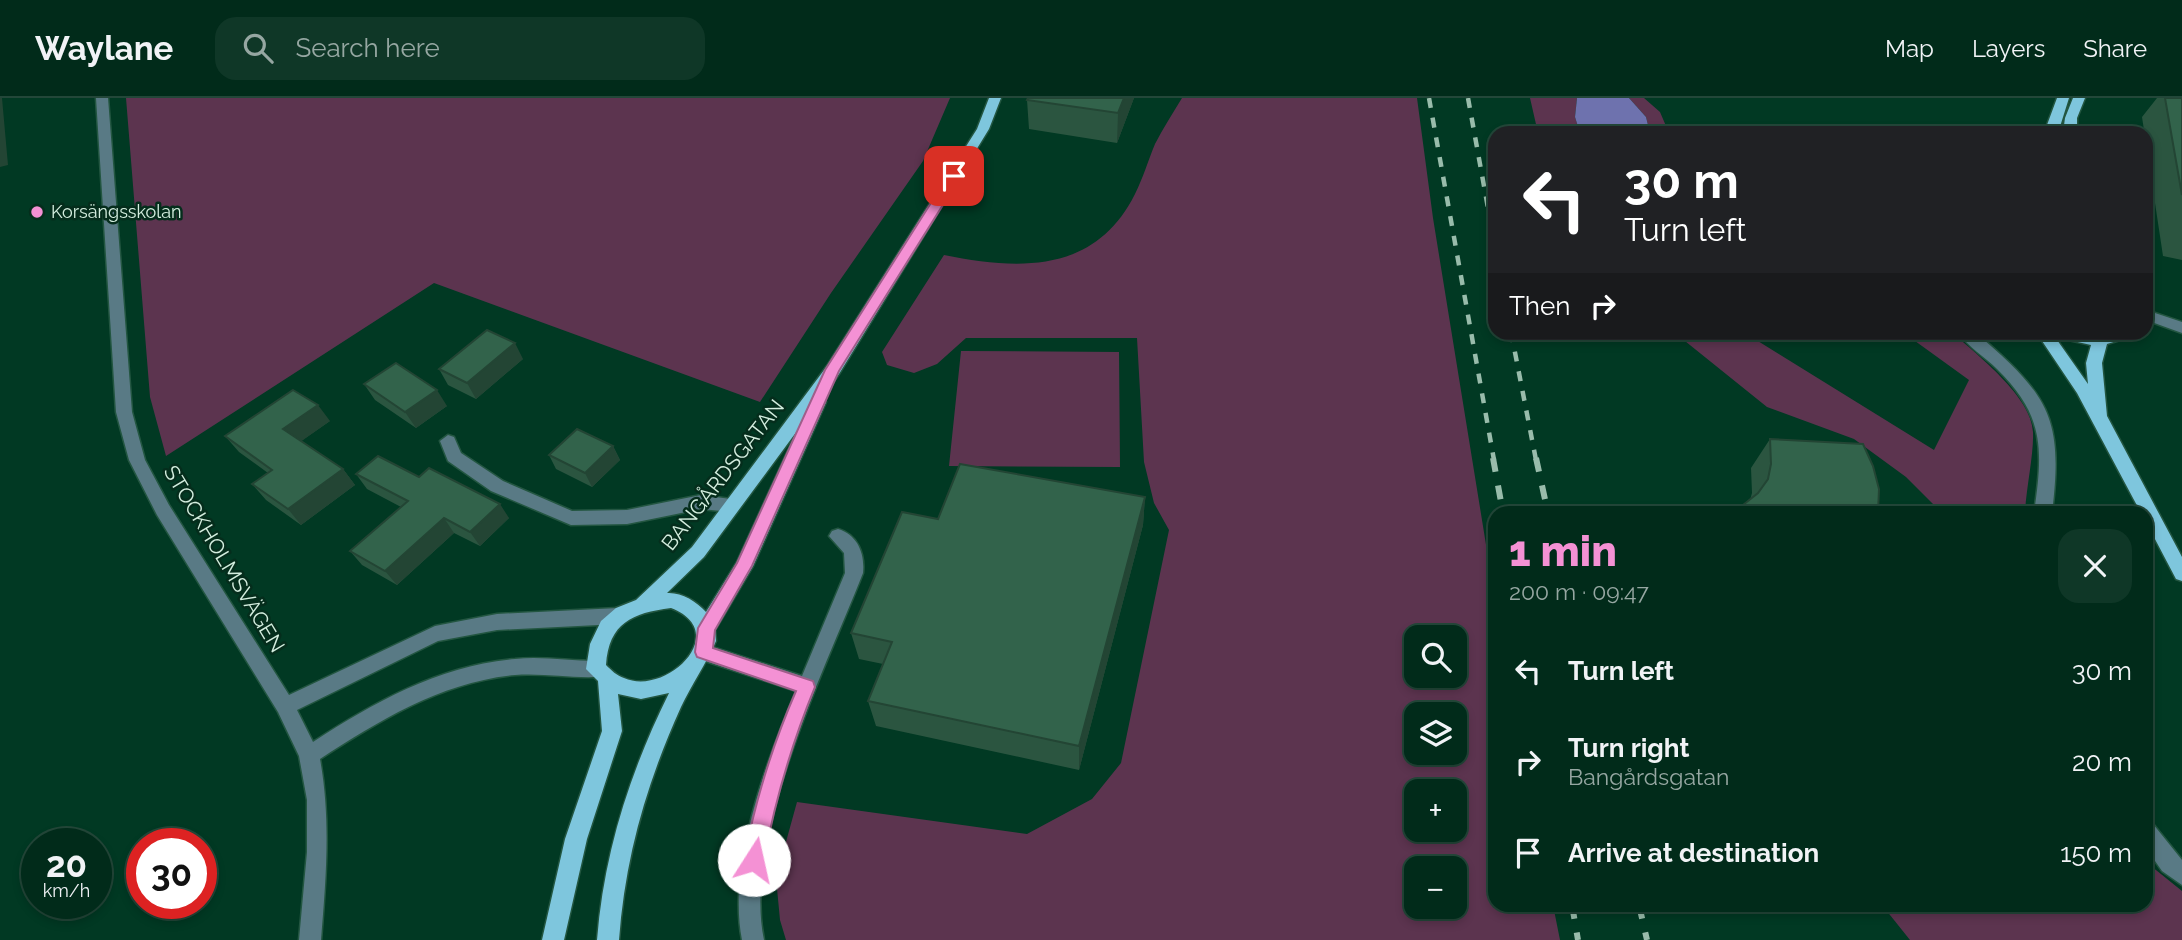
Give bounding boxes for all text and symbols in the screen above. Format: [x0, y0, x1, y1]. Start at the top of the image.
search box [215, 17, 705, 80]
text: Waylane [35, 29, 173, 68]
icon: search [239, 29, 277, 67]
text: Search here [295, 33, 440, 63]
text: Map [1885, 34, 1934, 63]
text: Layers [1972, 34, 2045, 63]
text: Share [2083, 34, 2147, 63]
pin [924, 146, 984, 206]
text: 30 m [1624, 152, 1739, 209]
icon: left [1509, 154, 1600, 245]
icon: arrive [935, 157, 973, 195]
place label: Korsängsskolan [51, 201, 182, 222]
marker: Korsängsskolan [29, 204, 45, 220]
text: Turn left [1624, 211, 1746, 248]
icon: right [1584, 287, 1622, 325]
text: Then [1509, 291, 1570, 321]
street label: BANGÅRDSGATAN [656, 394, 789, 555]
street label: STOCKHOLMSVÄGEN [159, 461, 290, 657]
text: 1 min [1509, 527, 1617, 576]
button: close [2058, 529, 2132, 603]
text: 200 m · 09:47 [1509, 578, 1649, 605]
map controls [1404, 625, 1467, 919]
button: search [1404, 625, 1467, 688]
icon: left [1509, 652, 1547, 690]
text: Turn left [1568, 656, 1674, 686]
text: 30 m [2072, 656, 2132, 686]
button: layers [1404, 702, 1467, 765]
text: Turn right [1568, 733, 1689, 763]
icon: right [1509, 743, 1547, 781]
text: 20 m [2072, 747, 2132, 777]
text: Bangårdsgatan [1568, 763, 1729, 790]
button: + [1404, 779, 1467, 842]
position arrow [717, 823, 791, 897]
speed limit sign: 30 [126, 828, 217, 919]
icon: arrive [1509, 834, 1547, 872]
text: Arrive at destination [1568, 838, 1819, 868]
text: 150 m [2060, 838, 2132, 868]
text: 20 [46, 844, 87, 885]
button: − [1404, 856, 1467, 919]
text: km/h [43, 880, 90, 901]

